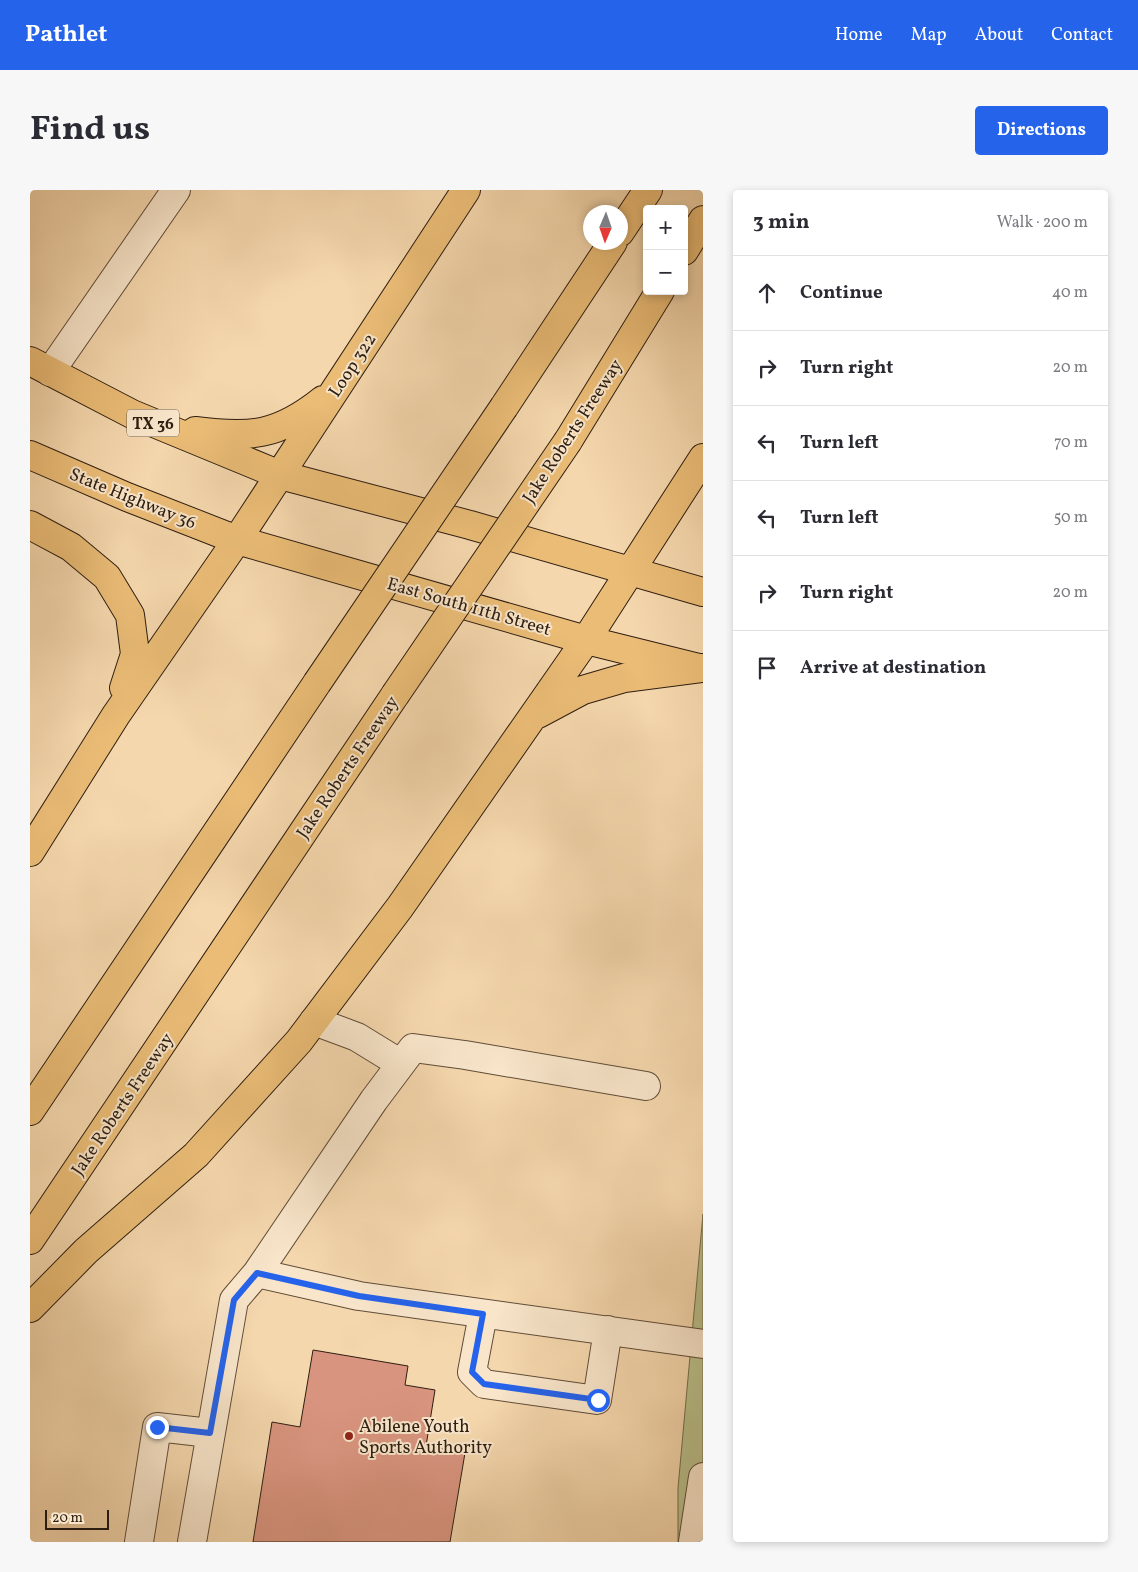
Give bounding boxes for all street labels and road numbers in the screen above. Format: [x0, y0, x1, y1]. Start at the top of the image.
street label: Loop 322 [323, 329, 383, 403]
street label: Jake Roberts Freeway [517, 355, 630, 509]
road number: TX 36 [127, 410, 179, 437]
street label: State Highway 36 [65, 463, 200, 536]
street label: East South 11th Street [384, 572, 554, 643]
street label: Jake Roberts Freeway [291, 691, 406, 844]
street label: Jake Roberts Freeway [66, 1028, 181, 1181]

